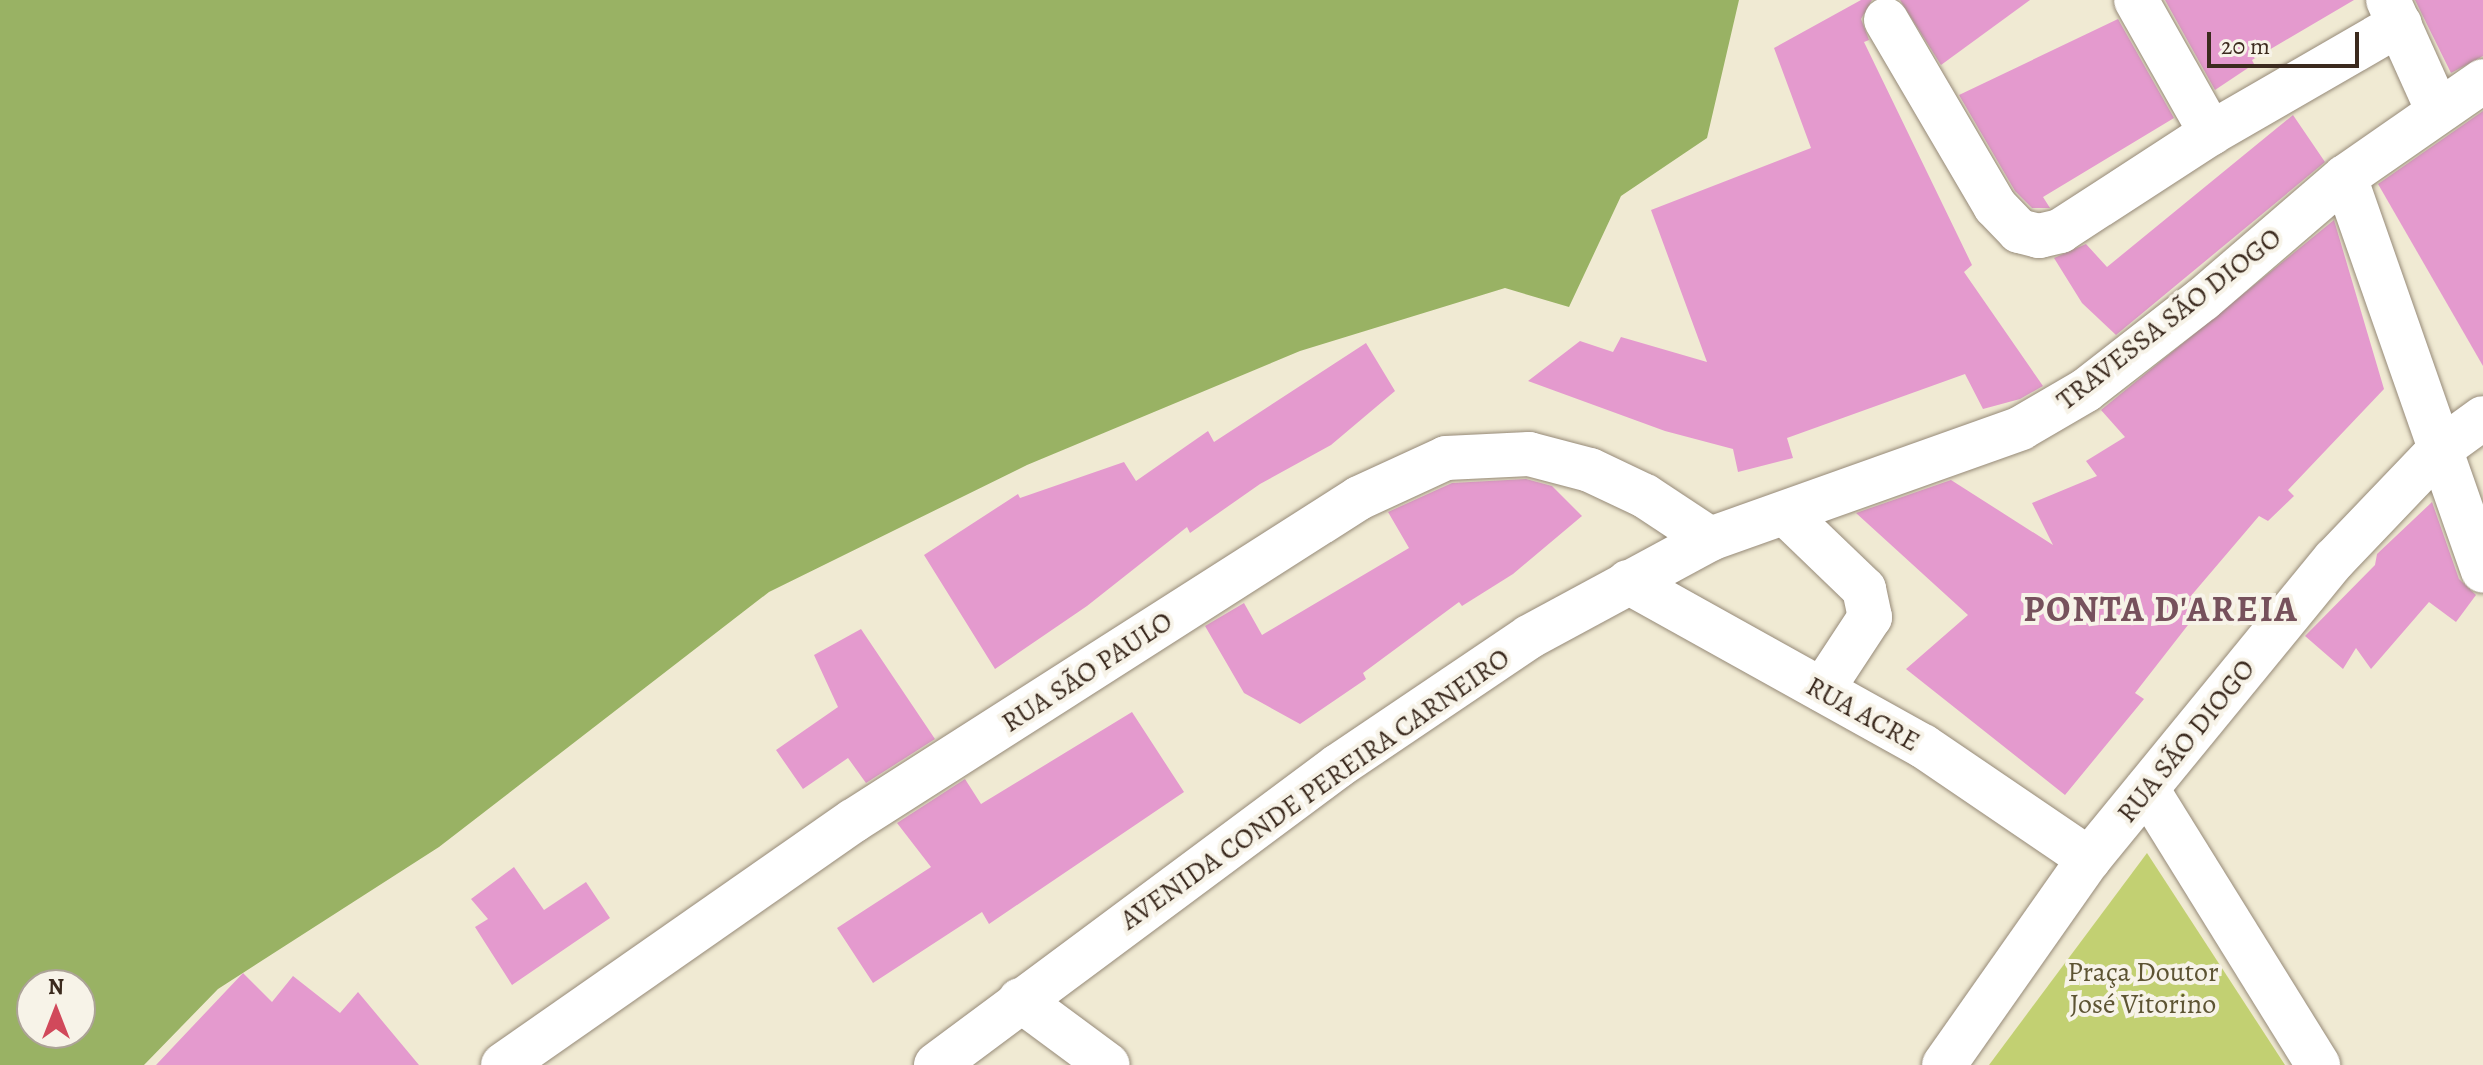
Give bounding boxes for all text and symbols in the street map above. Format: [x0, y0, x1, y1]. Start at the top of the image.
scale bar [2211, 16, 2363, 66]
text: 20 m [2221, 30, 2270, 62]
street label: TRAVESSA SÃO DIOGO [2050, 221, 2288, 417]
district label: PONTA D'AREIA [2023, 587, 2299, 631]
street label: RUA SÃO PAULO [995, 604, 1179, 740]
street label: AVENIDA CONDE PEREIRA CARNEIRO [1114, 641, 1516, 937]
street label: RUA SÃO DIOGO [2110, 653, 2262, 829]
street label: RUA ACRE [1800, 669, 1926, 759]
park label: Praça Doutor José Vitorino [2067, 955, 2219, 1021]
north arrow [16, 969, 96, 1049]
text: N [48, 972, 64, 1002]

